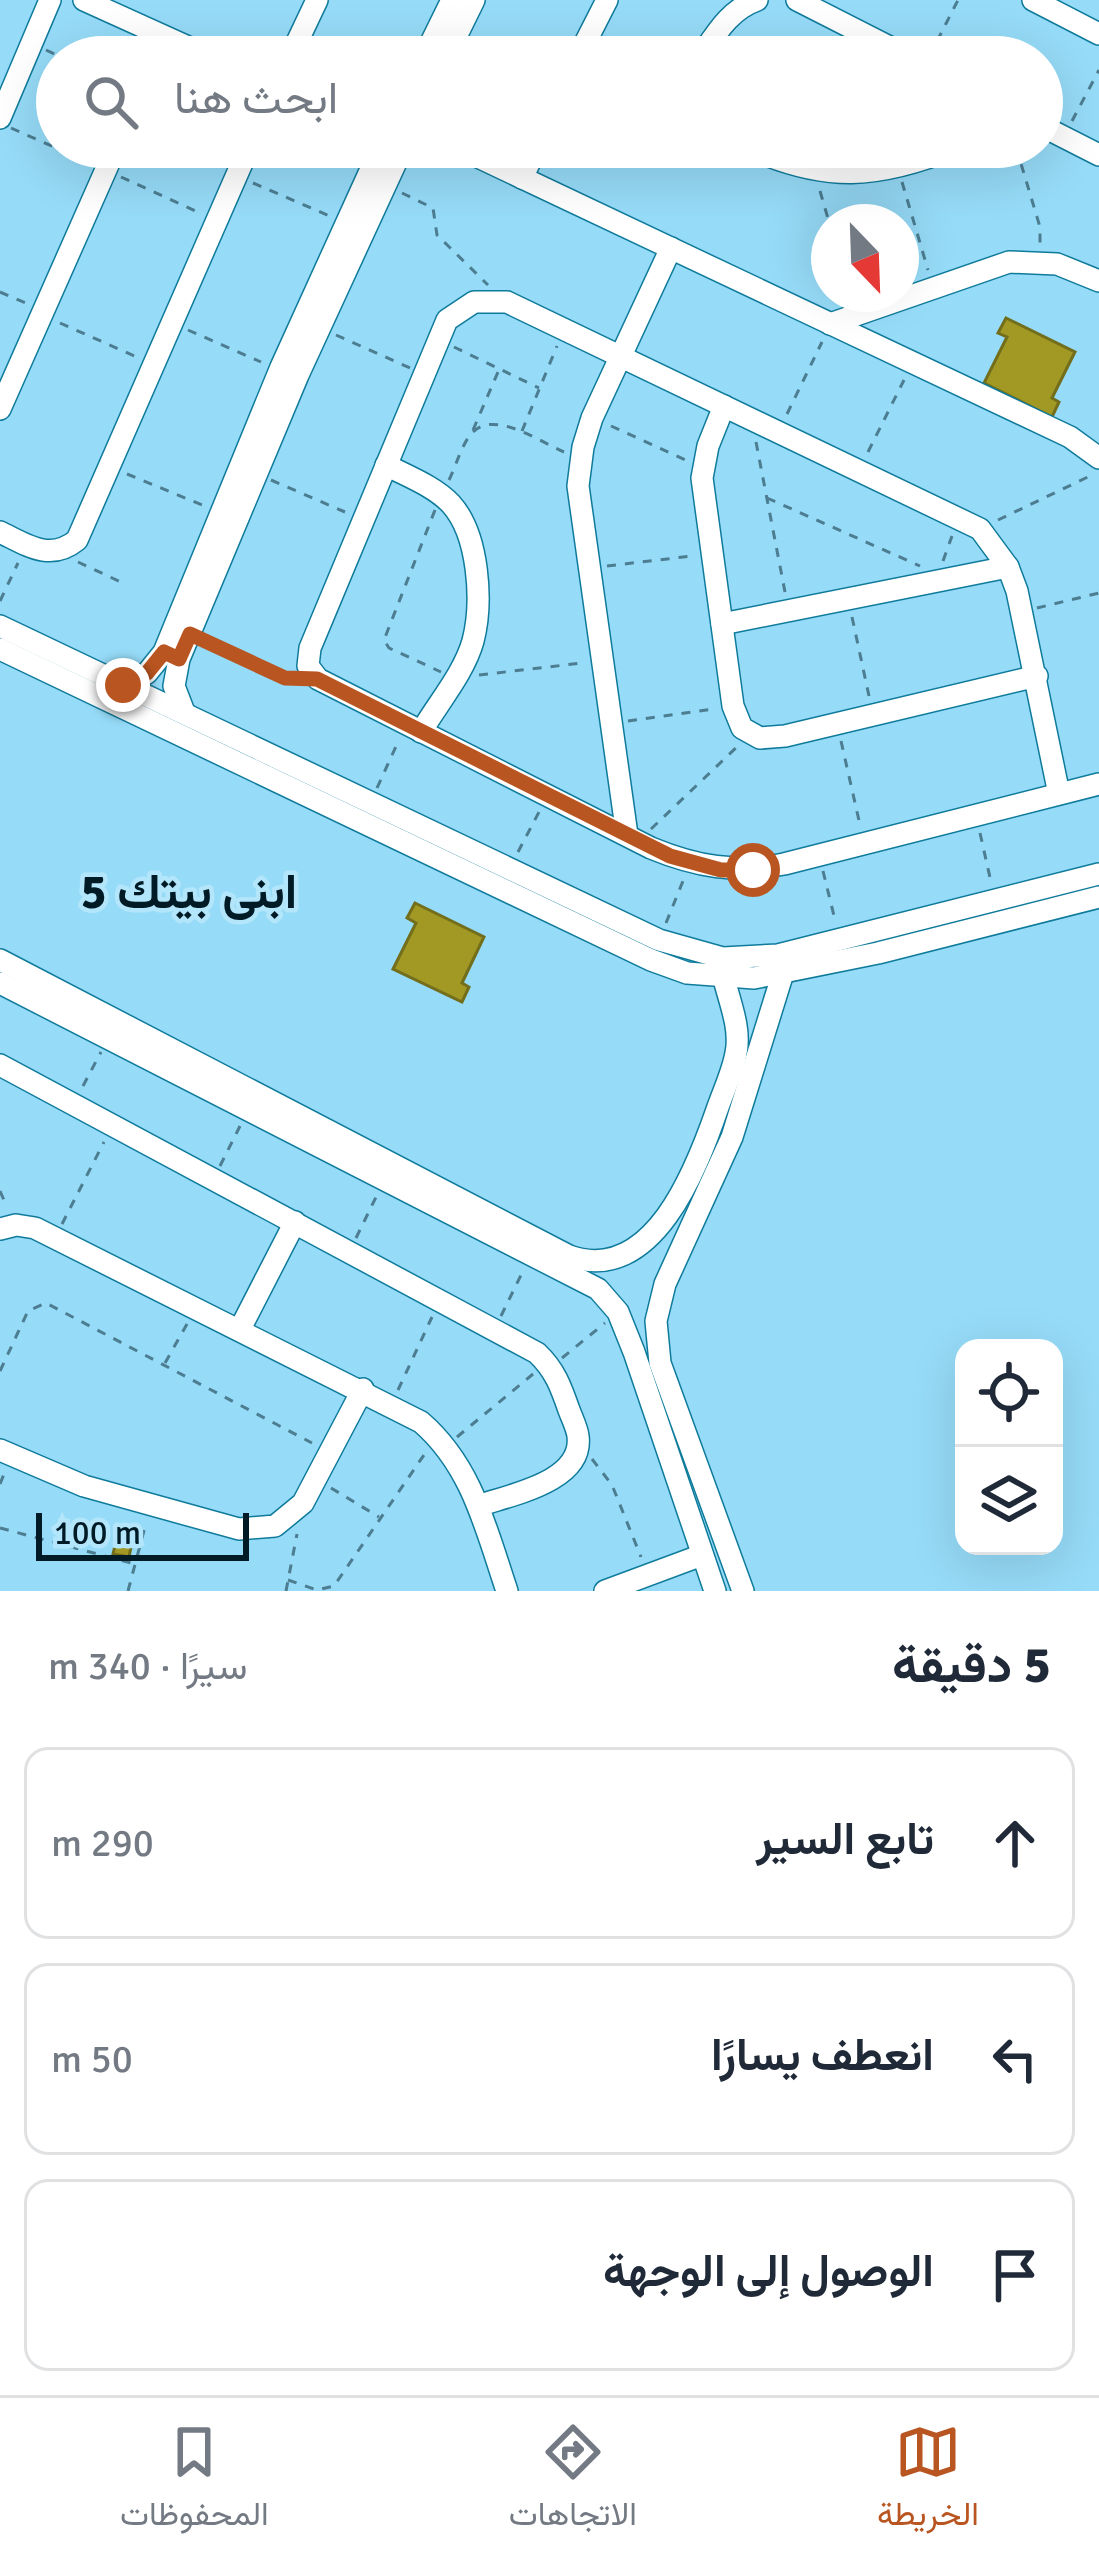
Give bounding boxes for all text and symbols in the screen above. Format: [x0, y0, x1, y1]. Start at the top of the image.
search box [36, 36, 1063, 168]
icon: search [78, 69, 144, 135]
text: ابحث هنا [174, 71, 338, 126]
north arrow [811, 204, 919, 312]
route end [96, 658, 150, 712]
route start [726, 843, 780, 897]
district label: ابنى بيتك 5 [81, 863, 297, 922]
map controls [955, 1339, 1063, 1555]
button: locate [955, 1339, 1063, 1447]
button: layers [955, 1447, 1063, 1555]
scale bar [36, 1507, 249, 1560]
text: 100 m [54, 1513, 141, 1554]
text: 5 دقيقة [892, 1634, 1051, 1697]
text: سيرًا · 340 m [48, 1642, 248, 1690]
icon: ahead [982, 1810, 1048, 1876]
text: تابع السير [756, 1812, 934, 1867]
text: 290 m [51, 1819, 154, 1867]
icon: left [982, 2026, 1048, 2092]
text: انعطف يسارًا [711, 2028, 934, 2083]
text: 50 m [51, 2035, 133, 2083]
icon: arrive [982, 2242, 1048, 2308]
text: الوصول إلى الوجهة [603, 2244, 934, 2299]
tab: المحفوظات [120, 2419, 269, 2543]
tab: الاتجاهات [509, 2419, 637, 2543]
tab: الخريطة [877, 2419, 979, 2543]

